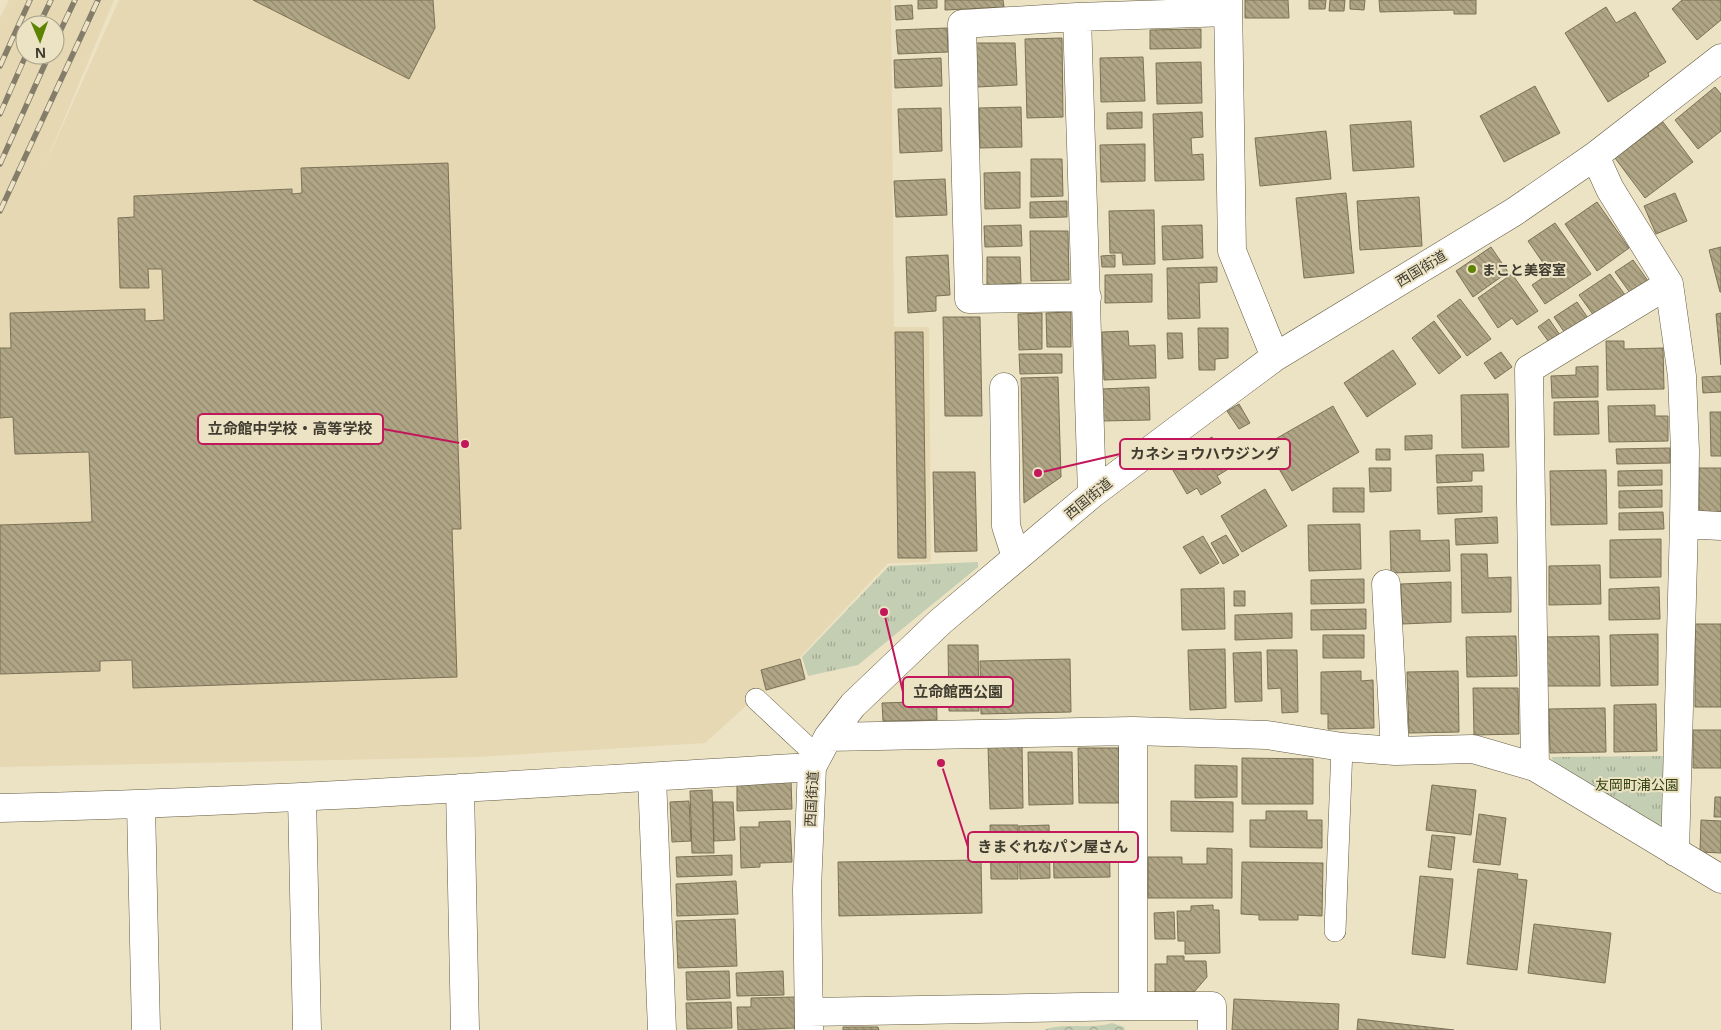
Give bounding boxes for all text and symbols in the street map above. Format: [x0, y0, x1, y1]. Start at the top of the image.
north arrow [15, 15, 65, 65]
text: N [34, 44, 46, 63]
street label: 西国街道 [1392, 245, 1450, 291]
place label: まこと美容室 [1482, 260, 1566, 279]
marker: まこと美容室 [1466, 263, 1478, 275]
callout: 立命館中学校・高等学校 [198, 414, 383, 444]
text: 立命館中学校・高等学校 [207, 418, 373, 438]
callout: カネショウハウジング [1120, 439, 1290, 469]
text: カネショウハウジング [1130, 443, 1280, 463]
street label: 西国街道 [1060, 473, 1116, 523]
callout: 立命館西公園 [903, 677, 1013, 707]
text: 立命館西公園 [913, 681, 1003, 701]
street label: 西国街道 [800, 771, 822, 827]
park label: 友岡町浦公園 [1595, 775, 1679, 794]
callout: きまぐれなパン屋さん [968, 832, 1138, 862]
text: きまぐれなパン屋さん [978, 836, 1128, 856]

